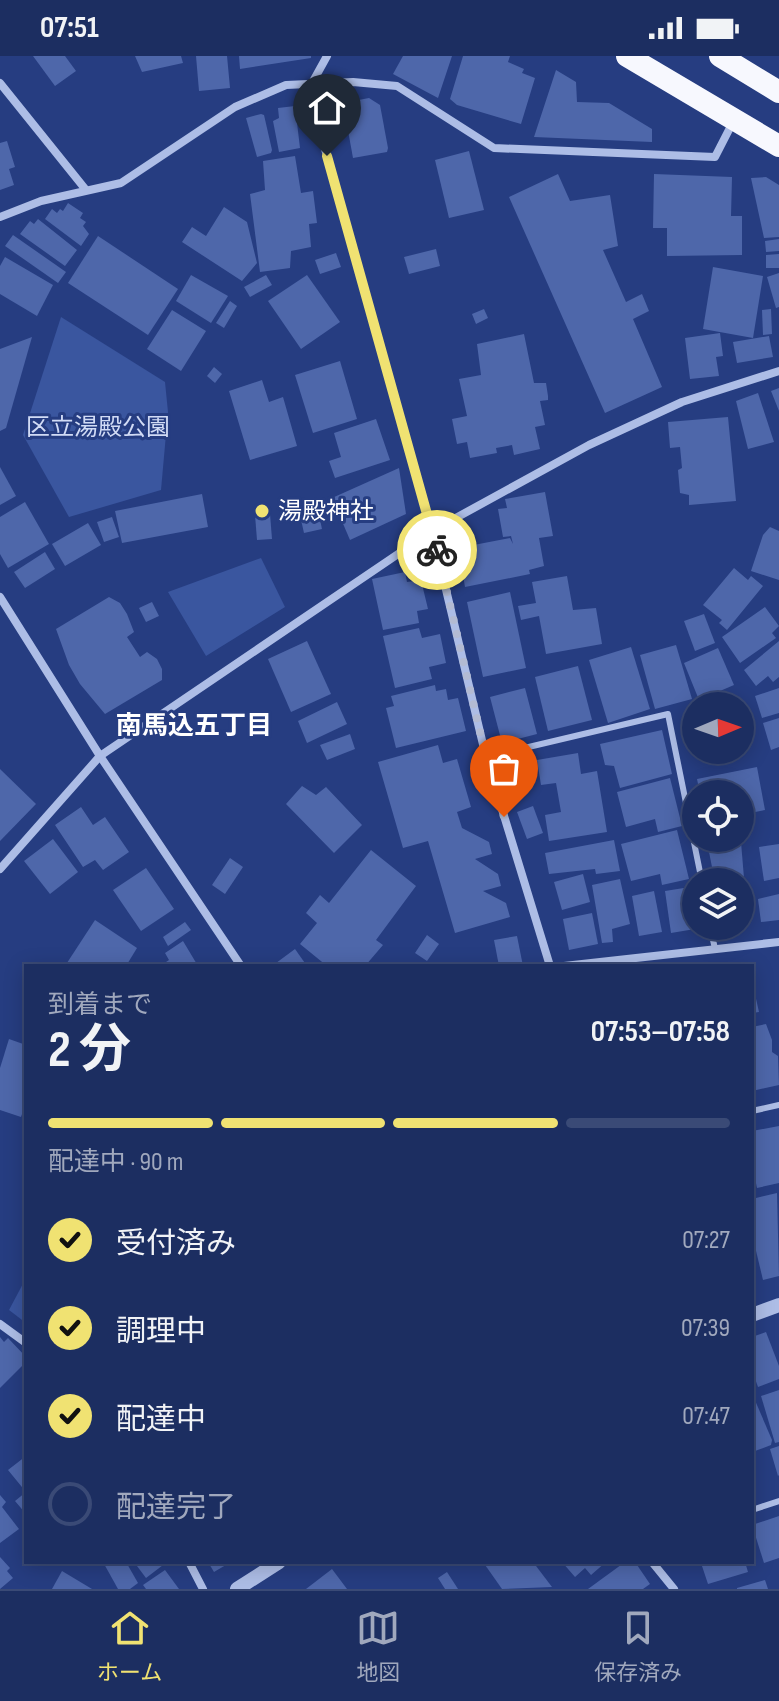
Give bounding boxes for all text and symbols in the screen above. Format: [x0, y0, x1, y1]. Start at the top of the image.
text: 07:51 [40, 10, 99, 46]
pin [293, 74, 361, 156]
icon: home [305, 86, 349, 130]
park label: 区立湯殿公園 [26, 413, 170, 442]
place label: 湯殿神社 [278, 497, 374, 526]
marker: 湯殿神社 [253, 502, 271, 520]
courier [397, 510, 477, 590]
icon: bike [415, 528, 459, 572]
north arrow [682, 692, 754, 764]
map controls [682, 692, 754, 940]
district label: 南馬込五丁目 [116, 711, 272, 742]
pin [470, 735, 538, 817]
icon: bag [482, 747, 526, 791]
button: locate [682, 780, 754, 852]
button: layers [682, 868, 754, 940]
text: 到着まで [48, 990, 152, 1021]
text: 07:53–07:58 [591, 1014, 730, 1050]
text: 2 分 [48, 1019, 131, 1082]
text: 配達中 · 90 m [48, 1147, 183, 1178]
icon: check [48, 1218, 92, 1262]
text: 07:27 [682, 1225, 730, 1256]
text: 受付済み [116, 1226, 236, 1262]
icon: check [48, 1306, 92, 1350]
text: 07:39 [681, 1313, 730, 1344]
text: 調理中 [116, 1314, 206, 1350]
icon: check [48, 1394, 92, 1438]
text: 07:47 [682, 1401, 730, 1432]
text: 配達中 [116, 1402, 206, 1438]
text: 配達完了 [116, 1490, 236, 1526]
tab: ホーム [97, 1606, 162, 1687]
tab: 地図 [356, 1606, 400, 1687]
tab: 保存済み [594, 1606, 682, 1687]

